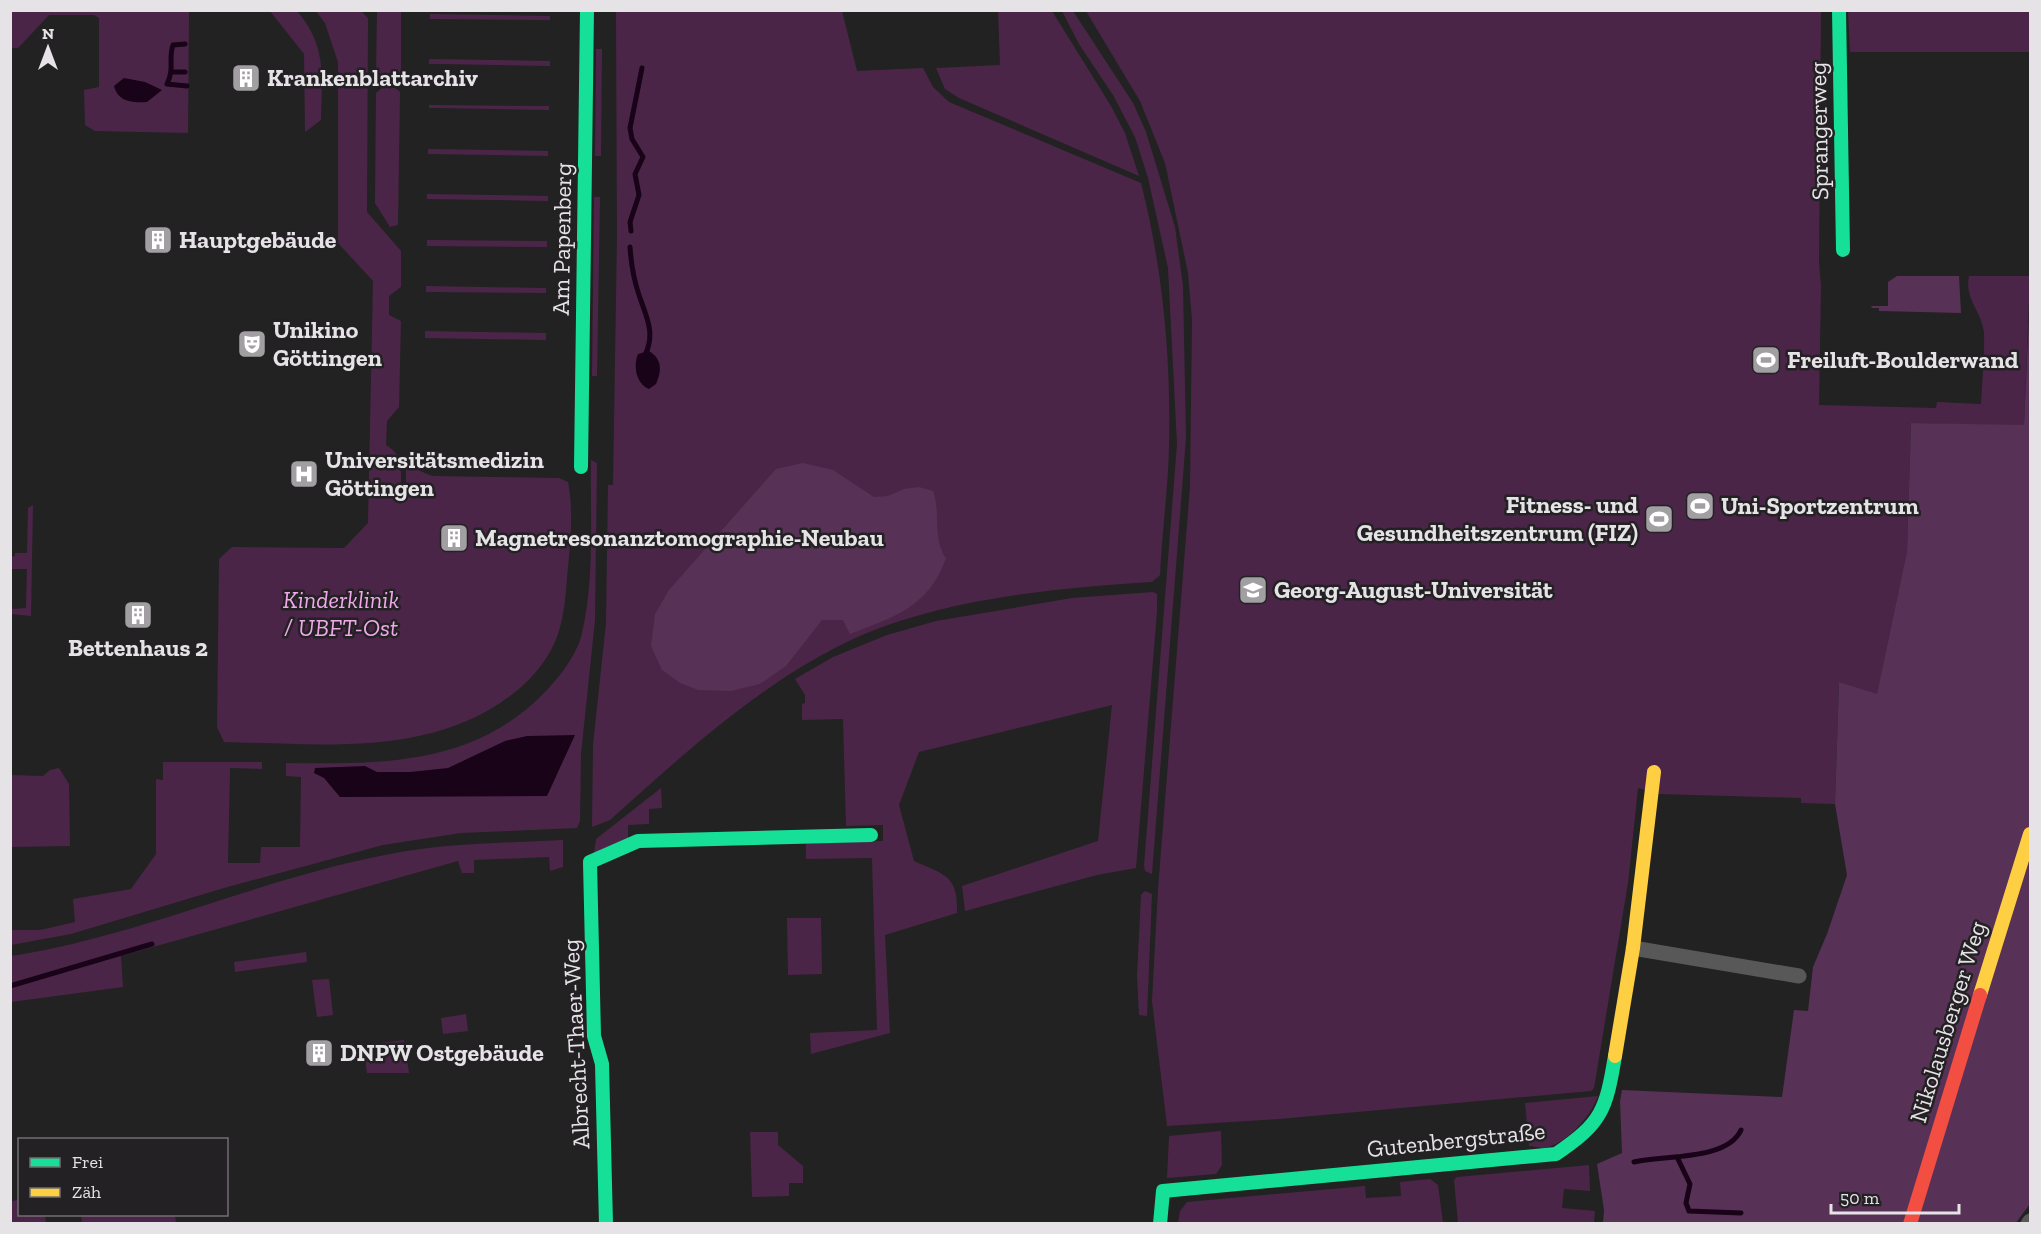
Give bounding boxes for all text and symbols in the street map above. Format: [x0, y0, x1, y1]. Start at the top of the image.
north arrow [18, 18, 78, 78]
text: N [42, 24, 54, 43]
building icon: Krankenblattarchiv [230, 62, 262, 94]
street label: Sprangerweg [1803, 62, 1834, 200]
place label: Krankenblattarchiv [267, 63, 478, 92]
street label: Am Papenberg [546, 162, 577, 315]
building icon: Hauptgebäude [142, 224, 174, 256]
place label: Hauptgebäude [179, 225, 337, 254]
place label: Unikino Göttingen [273, 315, 382, 372]
theatre icon: Unikino Göttingen [236, 328, 268, 360]
sports icon: Freiluft-Boulderwand [1750, 344, 1782, 376]
place label: Freiluft-Boulderwand [1787, 345, 2019, 374]
place label: Universitätsmedizin Göttingen [325, 445, 544, 502]
hospital icon: Universitätsmedizin Göttingen [288, 458, 320, 490]
place label: Fitness- und Gesundheitszentrum (FIZ) [1357, 490, 1638, 547]
sports icon: Uni-Sportzentrum [1684, 490, 1716, 522]
place label: Uni-Sportzentrum [1721, 491, 1919, 520]
sports icon: Fitness- und Gesundheitszentrum (FIZ) [1643, 503, 1675, 535]
building icon: Magnetresonanztomographie-Neubau [438, 522, 470, 554]
place label: Magnetresonanztomographie-Neubau [475, 523, 884, 552]
school or university icon: Georg-August-Universität [1237, 574, 1269, 606]
place label: Georg-August-Universität [1274, 575, 1553, 604]
park label: Kinderklinik / UBFT-Ost [283, 585, 399, 642]
building icon: Bettenhaus 2 [122, 599, 154, 631]
place label: Bettenhaus 2 [68, 633, 208, 662]
street label: Nikolausberger Weg [1903, 918, 1992, 1126]
street label: Albrecht-Thaer-Weg [556, 938, 595, 1150]
building icon: DNPW Ostgebäude [303, 1037, 335, 1069]
place label: DNPW Ostgebäude [340, 1038, 544, 1067]
street label: Gutenbergstraße [1365, 1116, 1547, 1163]
legend [18, 1138, 228, 1216]
text: Frei [72, 1151, 103, 1173]
scale bar [1831, 1177, 1958, 1215]
text: Zäh [72, 1181, 101, 1203]
text: 50 m [1840, 1187, 1880, 1209]

